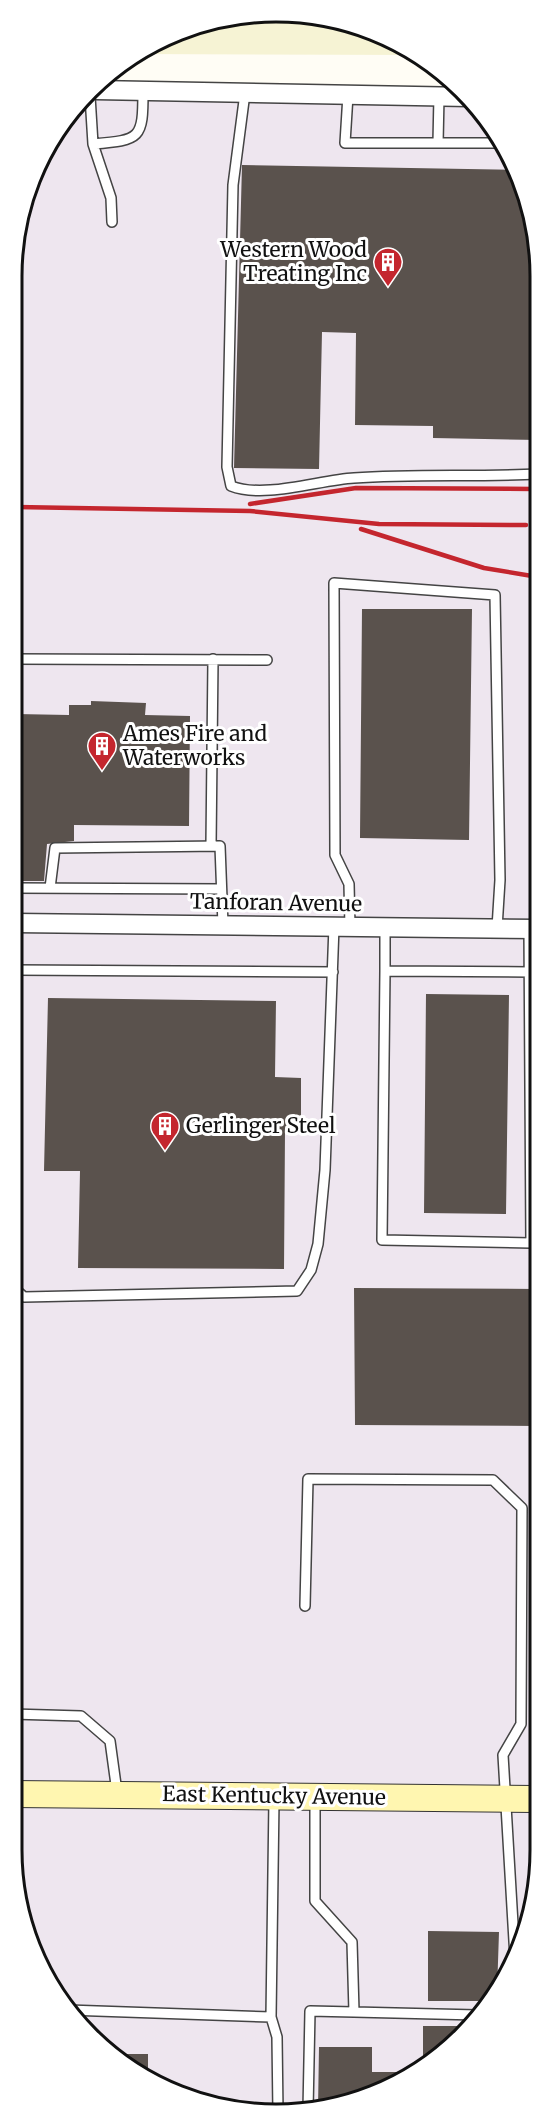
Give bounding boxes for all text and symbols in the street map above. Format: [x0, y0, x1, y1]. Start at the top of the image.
place label: Western Wood Treating Inc [219, 236, 367, 287]
building icon: Western Wood Treating Inc [372, 246, 404, 288]
place label: Ames Fire and Waterworks [122, 720, 267, 771]
building icon: Ames Fire and Waterworks [86, 730, 118, 772]
street label: Tanforan Avenue [190, 887, 362, 918]
building icon: Gerlinger Steel [149, 1110, 181, 1152]
place label: Gerlinger Steel [186, 1112, 336, 1139]
street label: East Kentucky Avenue [162, 1780, 386, 1811]

